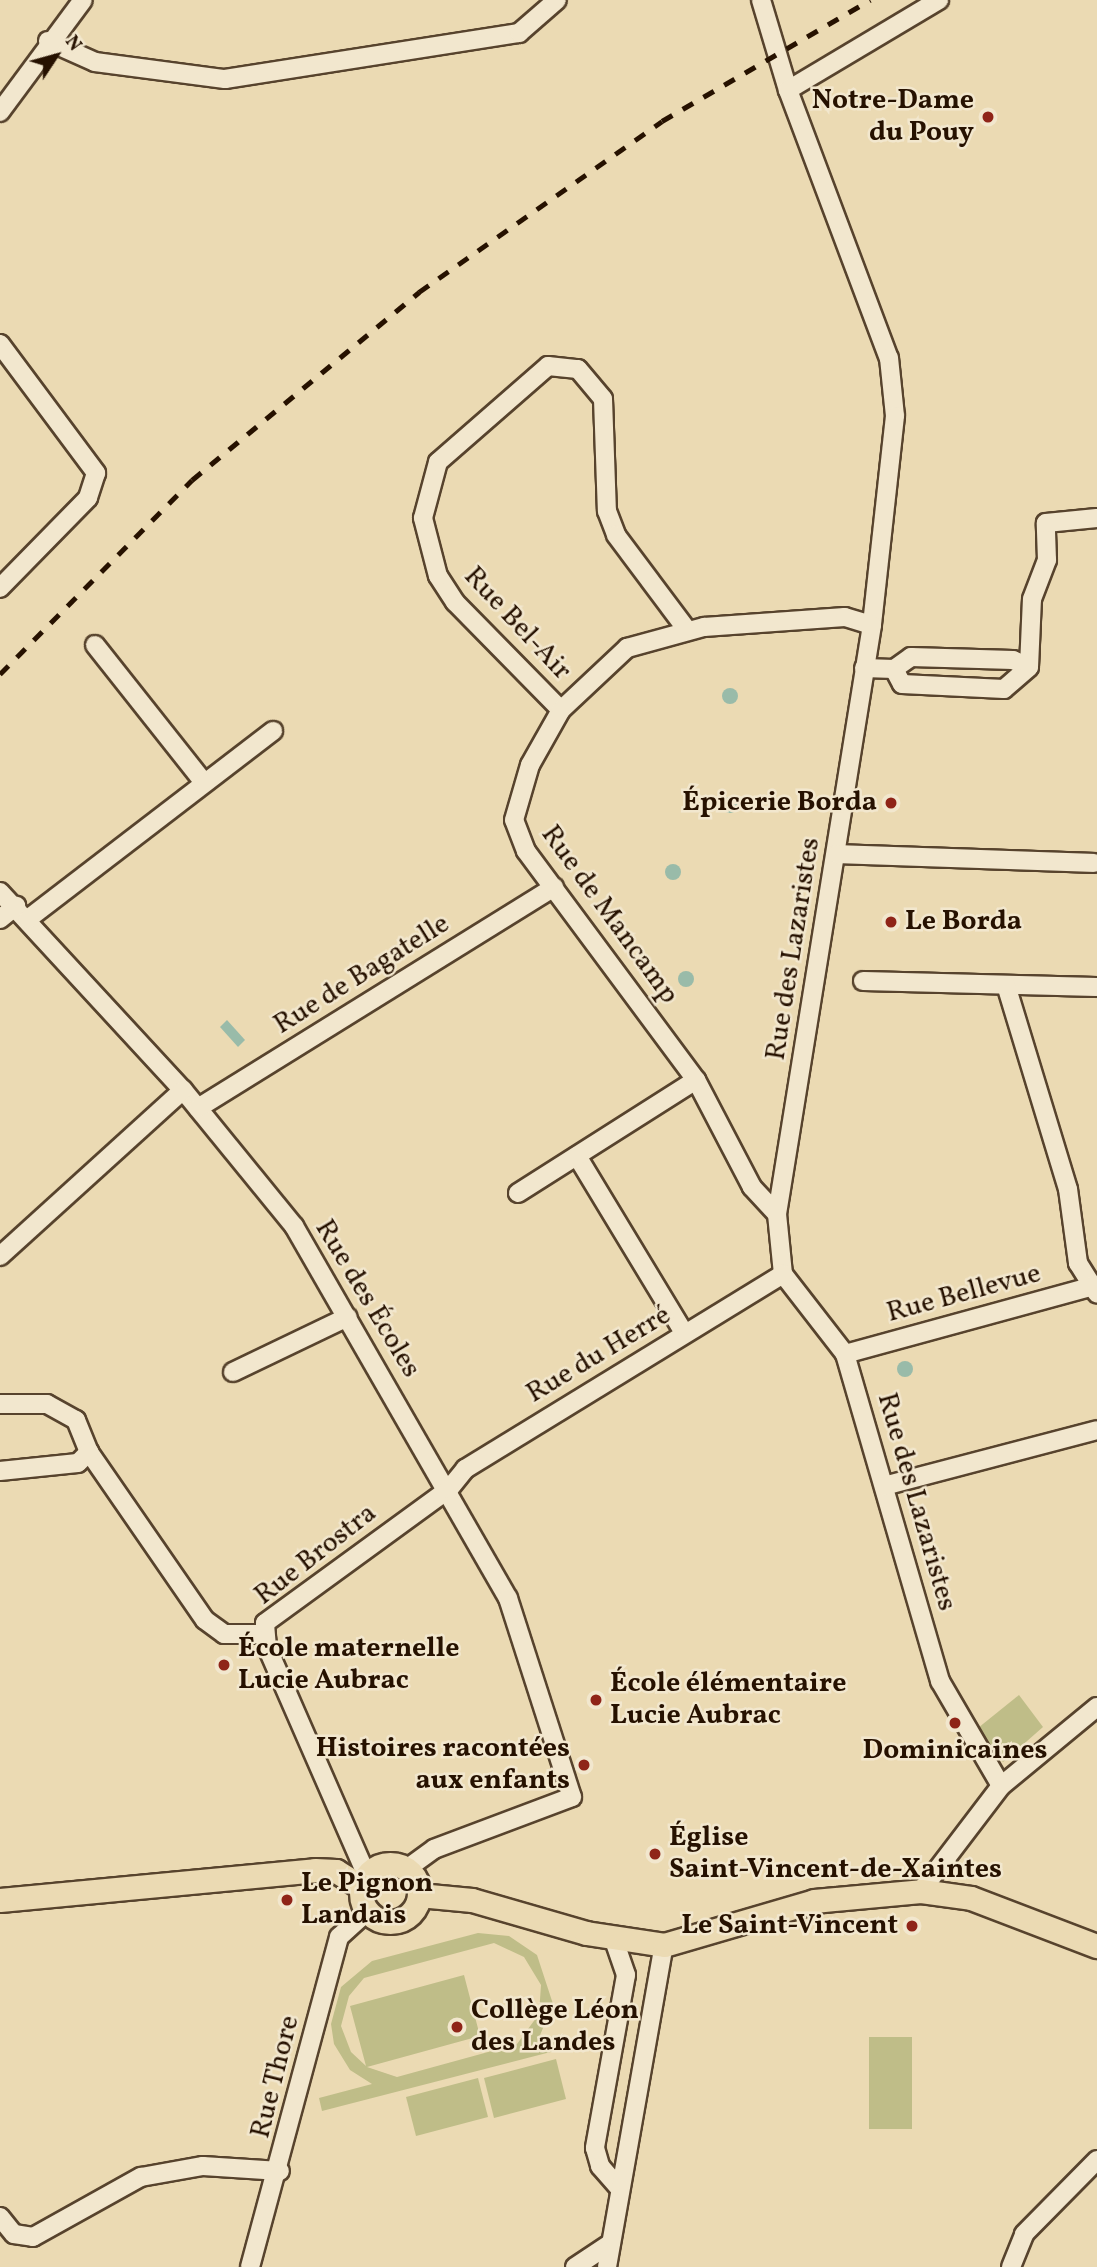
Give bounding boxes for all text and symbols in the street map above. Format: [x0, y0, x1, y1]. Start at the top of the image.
north arrow [21, 21, 91, 91]
text: N [58, 30, 88, 57]
place label: Notre-Dame du Pouy [812, 84, 974, 150]
marker: Notre-Dame du Pouy [980, 109, 996, 125]
street label: Rue Bel-Air [456, 560, 578, 688]
place label: Épicerie Borda [682, 786, 877, 820]
marker: Épicerie Borda [883, 795, 899, 811]
street label: Rue de Mancamp [533, 819, 685, 1011]
street label: Rue des Lazaristes [760, 835, 828, 1063]
place label: Le Borda [905, 905, 1022, 939]
street label: Rue de Bagatelle [268, 908, 456, 1042]
marker: Le Borda [883, 914, 899, 930]
street label: Rue des Écoles [307, 1214, 427, 1384]
street label: Rue Bellevue [883, 1257, 1045, 1331]
street label: Rue du Herré [521, 1299, 677, 1411]
street label: Rue des Lazaristes [869, 1389, 963, 1615]
street label: Rue Brostra [248, 1497, 384, 1613]
place label: École maternelle Lucie Aubrac [238, 1632, 460, 1698]
marker: École maternelle Lucie Aubrac [216, 1657, 232, 1673]
place label: École élémentaire Lucie Aubrac [610, 1667, 846, 1733]
marker: École élémentaire Lucie Aubrac [588, 1692, 604, 1708]
marker: Dominicaines [947, 1715, 963, 1731]
place label: Histoires racontées aux enfants [316, 1732, 570, 1798]
place label: Dominicaines [863, 1734, 1047, 1768]
marker: Histoires racontées aux enfants [576, 1757, 592, 1773]
place label: Église Saint-Vincent-de-Xaintes [669, 1821, 1002, 1887]
marker: Église Saint-Vincent-de-Xaintes [647, 1846, 663, 1862]
place label: Le Pignon Landais [301, 1867, 433, 1933]
marker: Le Pignon Landais [279, 1892, 295, 1908]
place label: Le Saint-Vincent [681, 1909, 898, 1943]
marker: Le Saint-Vincent [904, 1918, 920, 1934]
place label: Collège Léon des Landes [471, 1994, 639, 2060]
street label: Rue Thore [244, 2012, 308, 2142]
marker: Collège Léon des Landes [449, 2019, 465, 2035]

